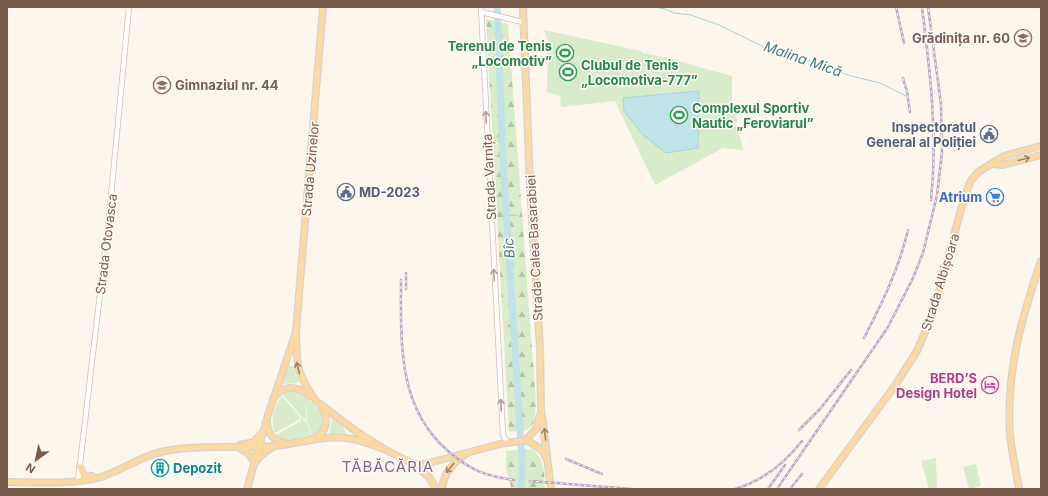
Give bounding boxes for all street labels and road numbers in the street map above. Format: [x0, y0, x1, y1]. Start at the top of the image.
street label: Strada Uzinelor [298, 121, 322, 217]
street label: Strada Varnița [479, 133, 500, 221]
street label: Strada Calea Basarabiei [522, 175, 546, 321]
street label: Strada Otovasca [92, 193, 120, 295]
street label: Strada Albișoara [918, 231, 962, 333]

